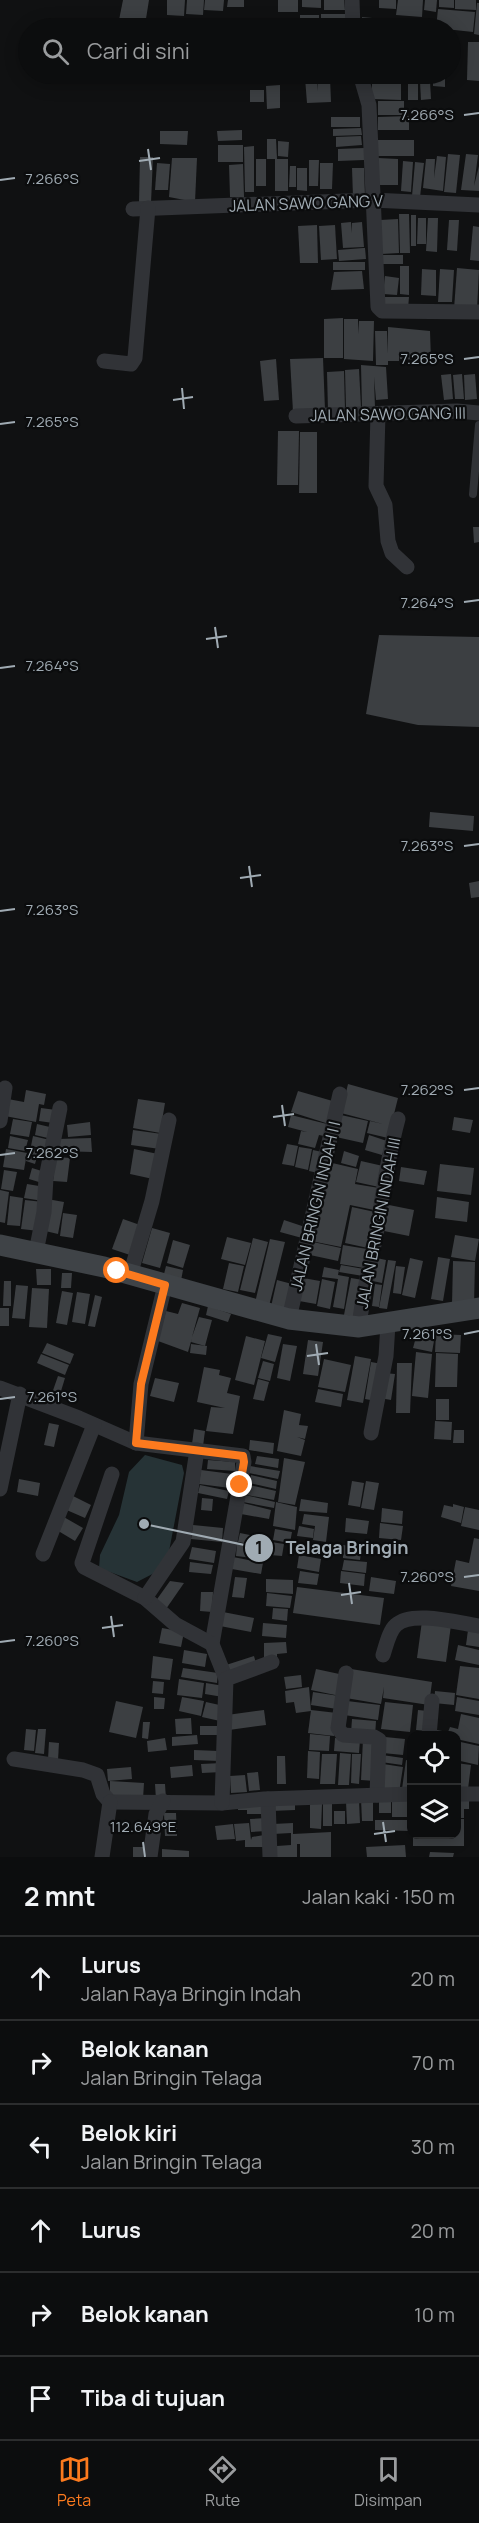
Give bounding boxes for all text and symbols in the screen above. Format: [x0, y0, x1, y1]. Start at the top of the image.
search box [18, 18, 461, 84]
icon: search [39, 35, 72, 68]
text: Cari di sini [87, 36, 190, 66]
text: 7.266°S [400, 104, 454, 125]
text: 7.266°S [25, 168, 79, 189]
street label: JALAN SAWO GANG V [229, 189, 384, 217]
text: 7.265°S [401, 348, 453, 369]
street label: JALAN SAWO GANG III [310, 402, 466, 426]
text: 7.265°S [26, 411, 78, 432]
text: 7.264°S [400, 592, 454, 613]
text: 7.264°S [25, 655, 79, 676]
text: 7.263°S [401, 835, 453, 856]
text: 7.263°S [26, 899, 78, 920]
text: 7.262°S [401, 1079, 453, 1100]
street label: JALAN BRINGIN INDAH I I [285, 1119, 345, 1293]
street label: JALAN BRINGIN INDAH III [351, 1135, 405, 1311]
text: 7.262°S [26, 1142, 78, 1163]
route start [103, 1257, 129, 1283]
text: 7.261°S [402, 1323, 452, 1344]
text: 7.261°S [27, 1386, 77, 1407]
route end [226, 1471, 252, 1497]
callout: Telaga Bringin [244, 1530, 421, 1566]
text: 1 [255, 1535, 263, 1559]
text: Telaga Bringin [285, 1535, 409, 1559]
text: 7.260°S [400, 1566, 454, 1587]
text: 7.260°S [25, 1630, 79, 1651]
map controls [407, 1731, 461, 1839]
button: locate [407, 1731, 461, 1785]
button: layers [407, 1785, 461, 1839]
text: 112.649°E [110, 1816, 176, 1837]
text: 2 mnt [24, 1878, 96, 1914]
text: Jalan kaki · 150 m [302, 1883, 455, 1910]
text: Lurus [81, 1950, 141, 1980]
icon: ahead [24, 1962, 57, 1995]
text: 20 m [410, 1965, 455, 1992]
text: Jalan Raya Bringin Indah [81, 1980, 301, 2007]
text: Belok kanan [81, 2034, 209, 2064]
icon: right [24, 2046, 57, 2079]
text: 70 m [412, 2049, 455, 2076]
text: Jalan Bringin Telaga [81, 2064, 262, 2091]
text: Belok kiri [81, 2118, 177, 2148]
icon: left [24, 2130, 57, 2163]
text: 30 m [411, 2133, 455, 2160]
text: Jalan Bringin Telaga [81, 2148, 262, 2175]
icon: ahead [24, 2214, 57, 2247]
text: Lurus [81, 2215, 141, 2245]
text: 20 m [410, 2217, 455, 2244]
icon: right [24, 2298, 57, 2331]
text: Belok kanan [81, 2299, 209, 2329]
text: 10 m [414, 2301, 455, 2328]
icon: arrive [24, 2382, 57, 2415]
text: Tiba di tujuan [81, 2383, 225, 2413]
tab: Peta [57, 2453, 91, 2511]
tab: Rute [205, 2453, 240, 2511]
tab: Disimpan [354, 2453, 422, 2511]

